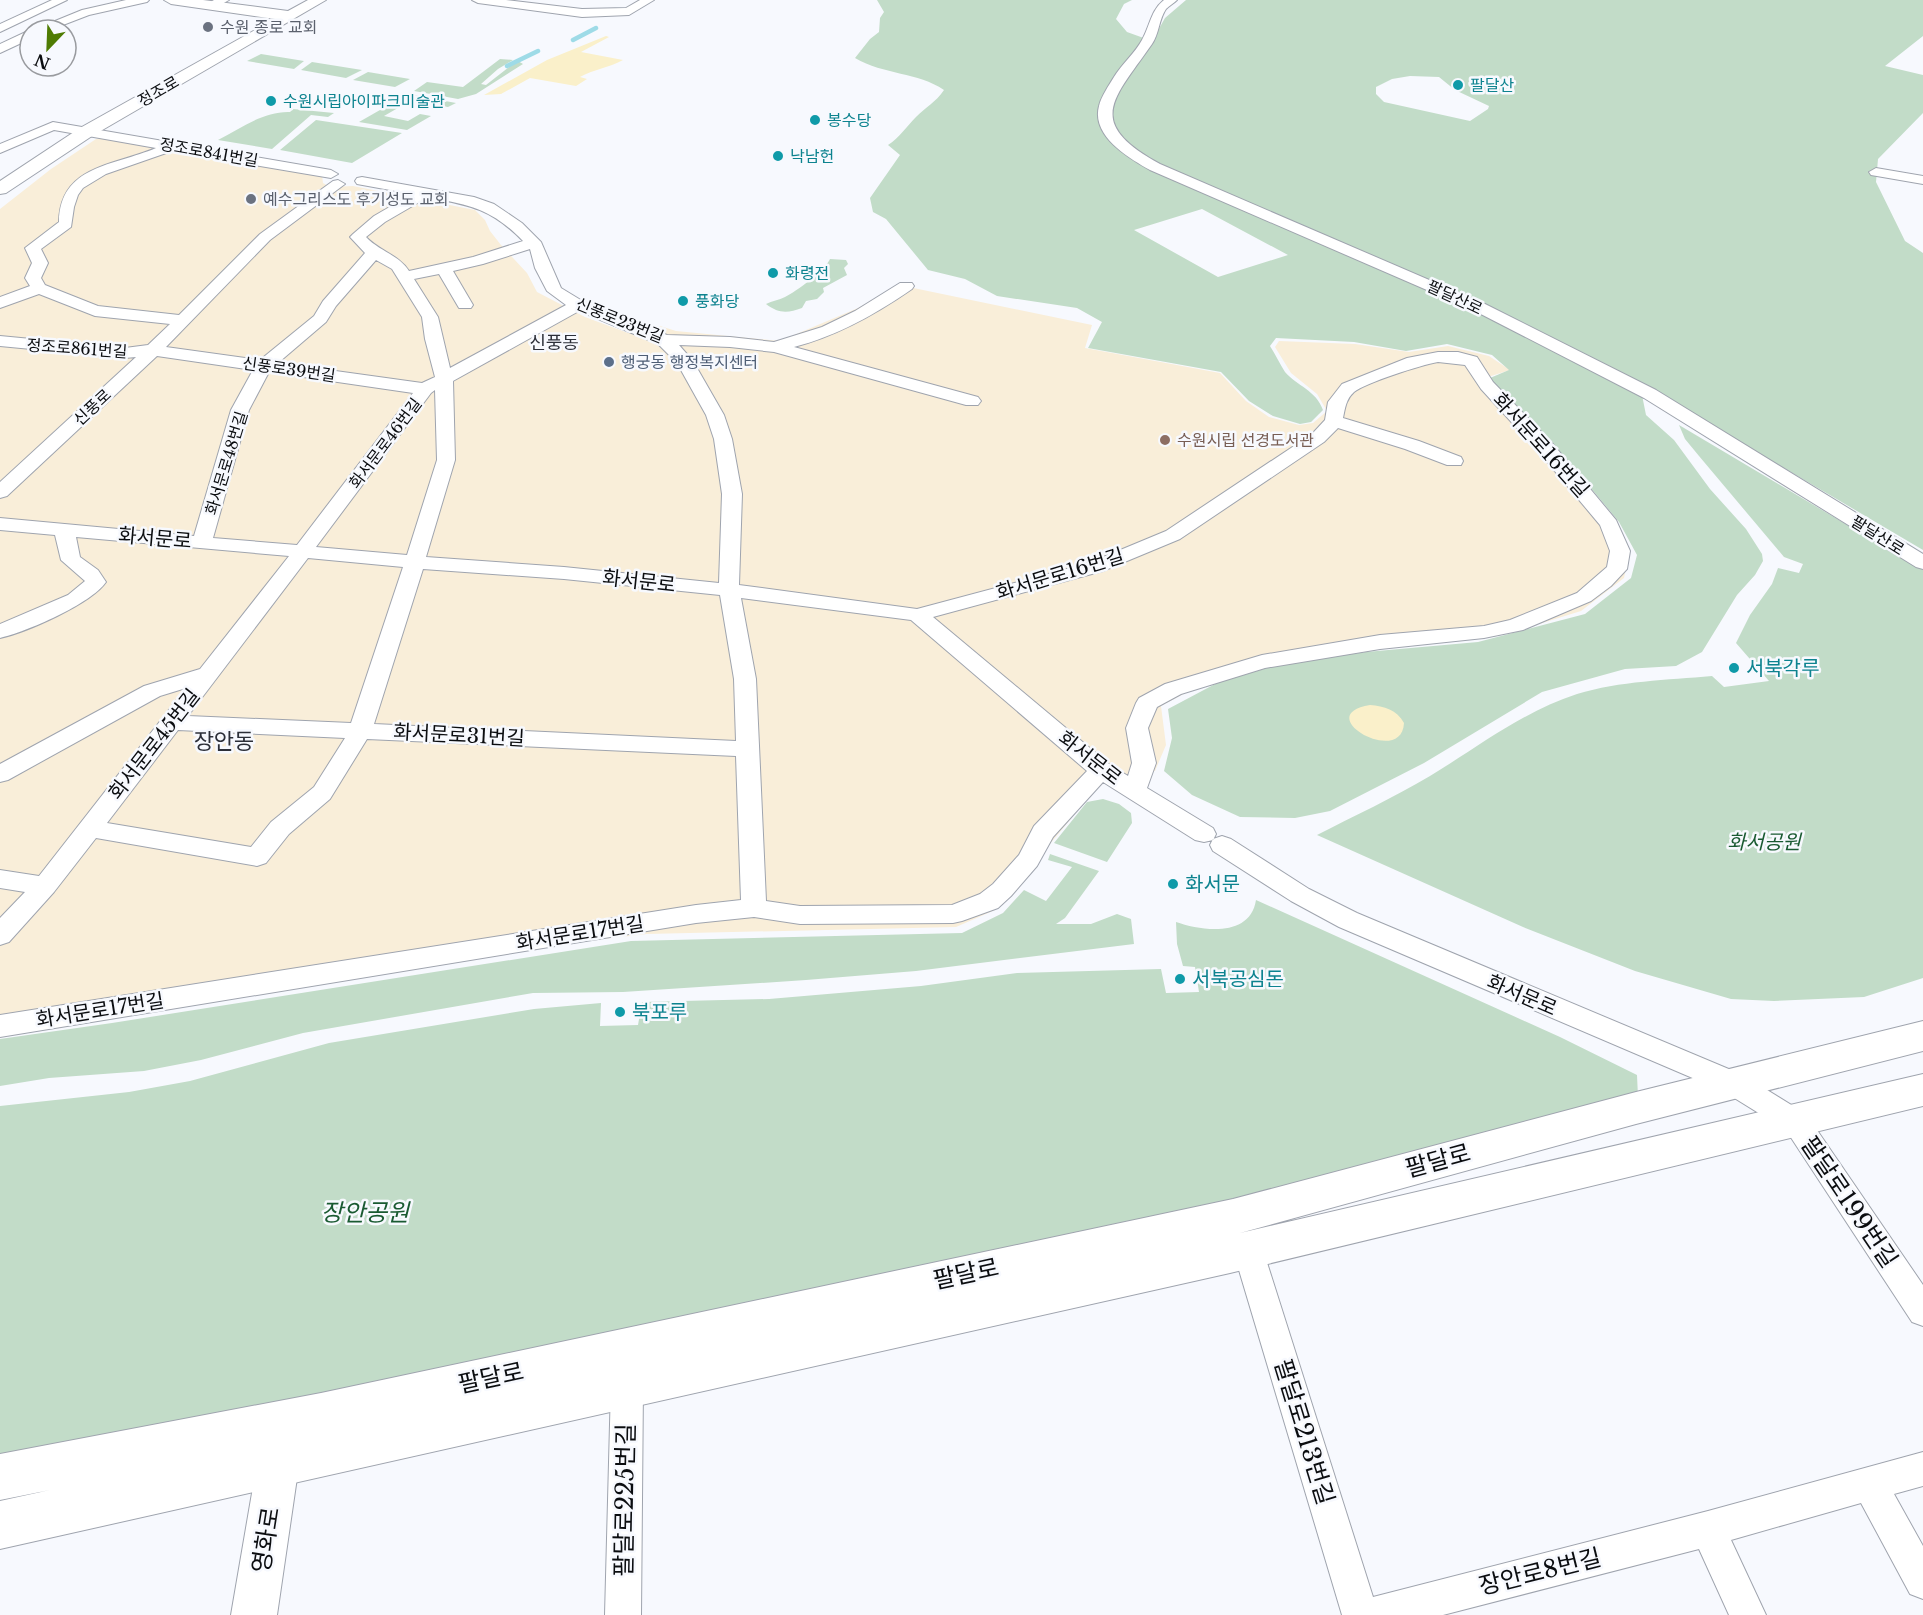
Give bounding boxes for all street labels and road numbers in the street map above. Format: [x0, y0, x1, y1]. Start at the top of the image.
street label: 정조로 [134, 71, 182, 111]
street label: 정조로841번길 [158, 133, 260, 171]
street label: 팔달산로 [1424, 275, 1486, 319]
street label: 신풍로23번길 [573, 293, 667, 347]
street label: 정조로861번길 [26, 335, 128, 361]
street label: 신풍로39번길 [241, 353, 337, 385]
street label: 신풍로 [69, 384, 115, 429]
street label: 화서문로16번길 [1488, 388, 1594, 502]
street label: 화서문로46번길 [345, 394, 425, 492]
street label: 화서문로48번길 [201, 409, 251, 517]
street label: 팔달산로 [1848, 511, 1908, 559]
street label: 화서문로 [117, 523, 193, 553]
street label: 화서문로16번길 [993, 543, 1127, 605]
street label: 화서문로 [601, 565, 677, 597]
street label: 화서문로45번길 [103, 684, 205, 804]
street label: 화서문로31번길 [393, 720, 525, 750]
street label: 화서문로 [1054, 726, 1126, 790]
street label: 화서문로17번길 [514, 911, 646, 955]
street label: 화서문로 [1483, 970, 1561, 1020]
street label: 화서문로17번길 [34, 988, 166, 1032]
street label: 팔달로199번길 [1795, 1131, 1904, 1273]
street label: 팔달로 [1402, 1138, 1474, 1183]
street label: 팔달로 [930, 1252, 1001, 1295]
street label: 팔달로 [455, 1356, 526, 1399]
street label: 팔달로213번길 [1269, 1356, 1340, 1508]
street label: 팔달로225번길 [609, 1423, 640, 1577]
street label: 영화로 [246, 1505, 285, 1575]
street label: 장안로8번길 [1476, 1542, 1604, 1601]

